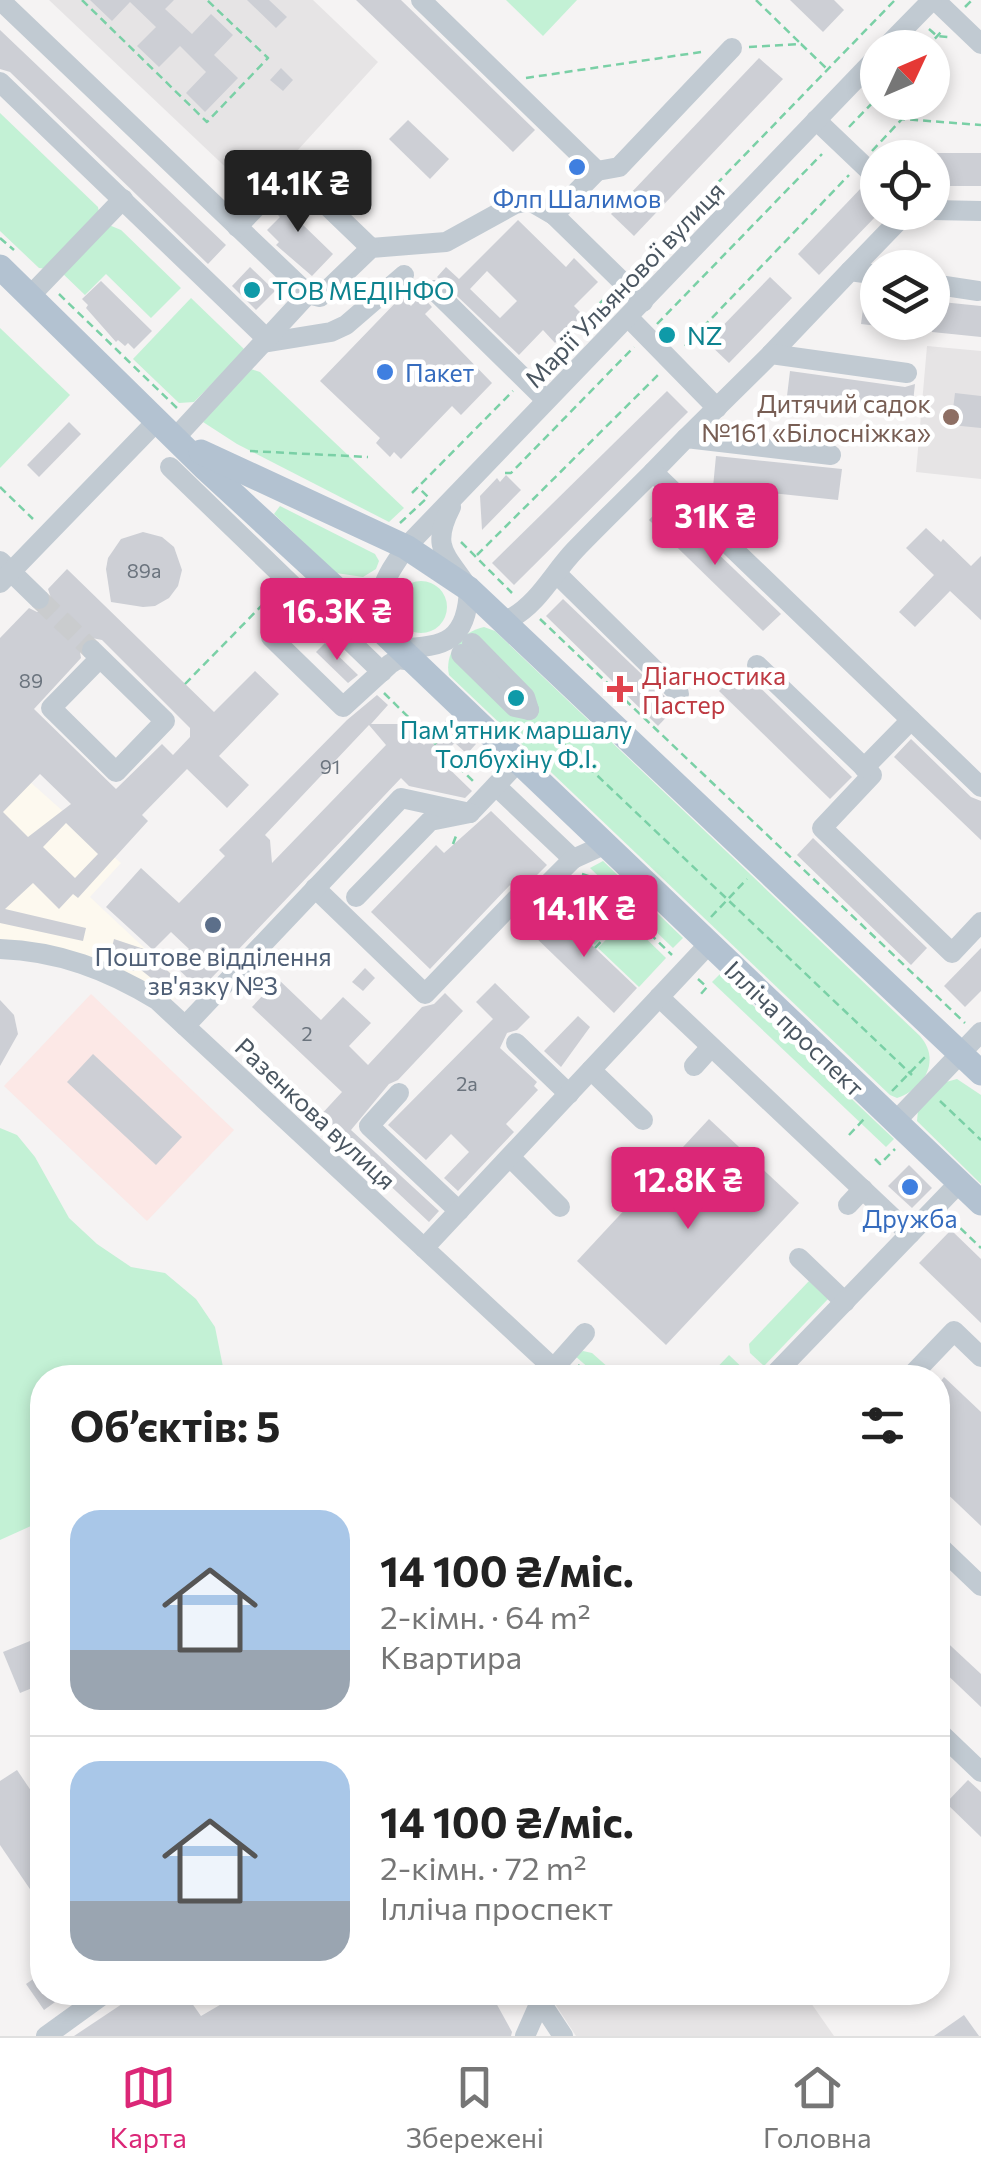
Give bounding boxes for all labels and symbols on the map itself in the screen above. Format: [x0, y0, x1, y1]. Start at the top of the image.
north arrow [860, 30, 950, 120]
pin: 14.1K ₴ [206, 150, 390, 235]
marker: Флп Шалимов [566, 156, 588, 178]
street label: Марії Ульянової вулиця [518, 175, 730, 393]
place label: Флп Шалимов [493, 183, 661, 213]
place label: ТОВ МЕДІНФО [272, 275, 454, 305]
marker: ТОВ МЕДІНФО [241, 279, 263, 301]
place label: NZ [687, 320, 723, 350]
marker: NZ [656, 324, 678, 346]
place label: Пакет [405, 357, 475, 387]
marker: Пакет [374, 361, 396, 383]
place label: Дитячий садок №161 «Білосніжка» [701, 388, 931, 447]
marker: Дитячий садок №161 «Білосніжка» [940, 406, 962, 428]
pin: 31K ₴ [645, 483, 785, 568]
house number: 89а [127, 558, 161, 582]
pin: 16.3K ₴ [245, 578, 429, 663]
place label: Діагностика Пастер [642, 660, 786, 719]
house number: 89 [19, 668, 43, 692]
marker: Діагностика Пастер [607, 676, 633, 702]
marker: Пам'ятник маршалу Толбухіну Ф.І. [505, 687, 527, 709]
place label: Пам'ятник маршалу Толбухіну Ф.І. [400, 714, 632, 773]
house number: 91 [320, 754, 340, 778]
pin: 14.1K ₴ [492, 875, 676, 960]
marker: Поштове відділення зв'язку №3 [202, 914, 224, 936]
place label: Поштове відділення зв'язку №3 [94, 941, 332, 1000]
street label: Ілліча проспект [719, 954, 871, 1102]
house number: 2 [301, 1021, 313, 1045]
street label: Разенкова вулиця [229, 1031, 403, 1195]
house number: 2а [456, 1071, 478, 1095]
pin: 12.8K ₴ [596, 1147, 780, 1232]
marker: Дружба [899, 1176, 921, 1198]
place label: Дружба [863, 1203, 957, 1233]

